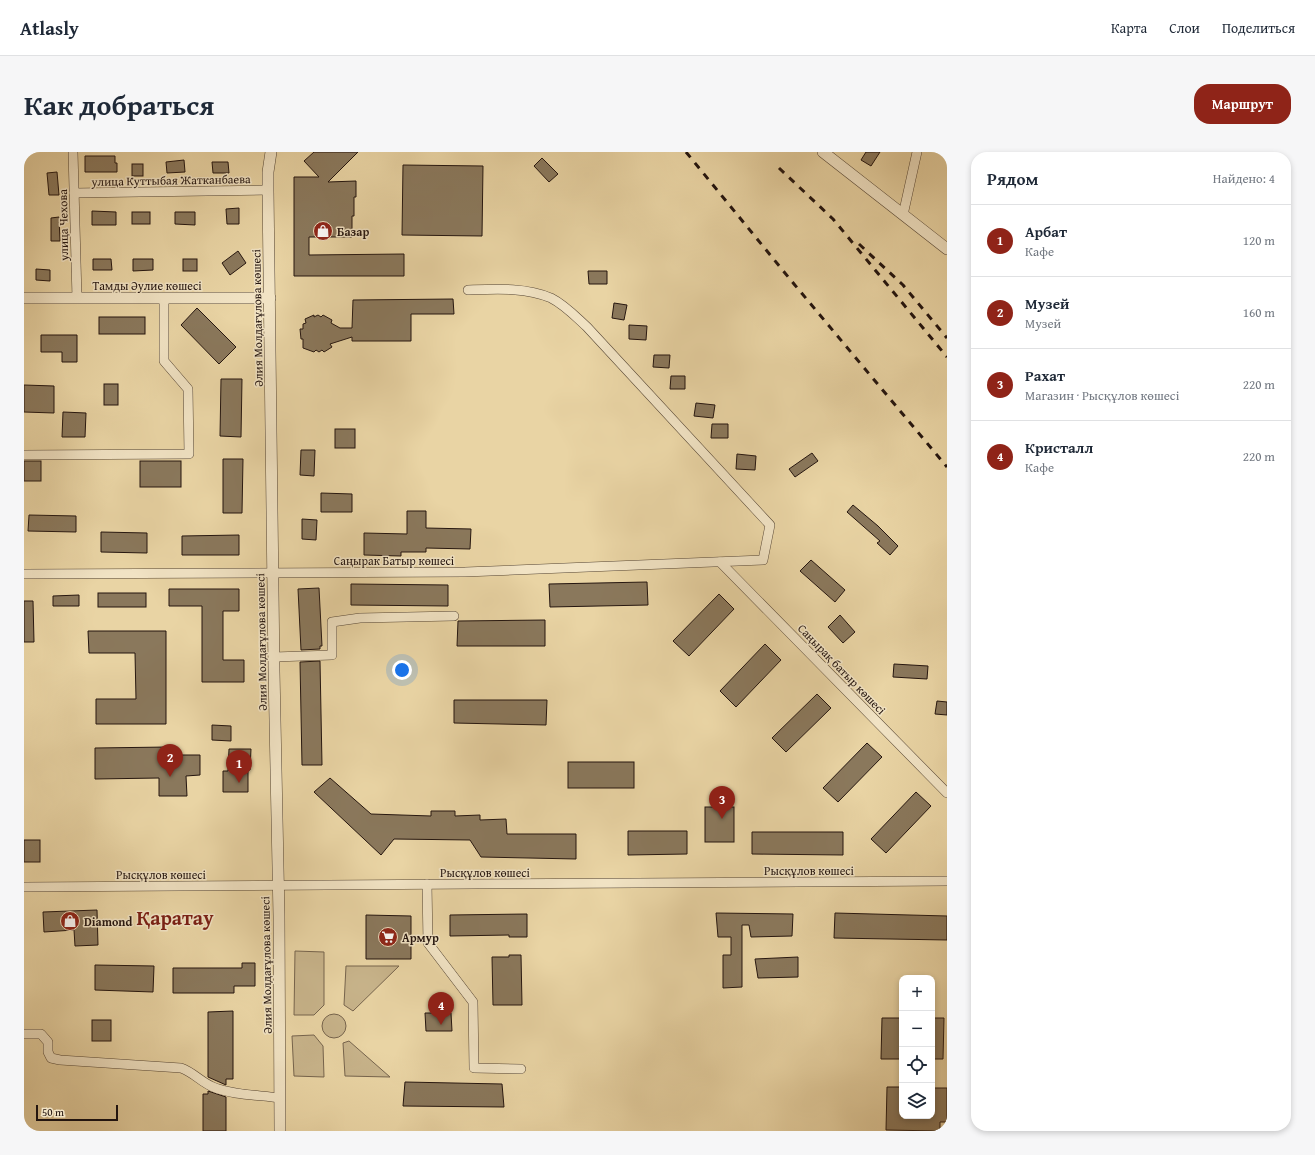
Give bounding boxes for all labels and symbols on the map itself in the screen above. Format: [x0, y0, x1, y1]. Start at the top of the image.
street label: улица Куттыбая Жатканбаева [90, 170, 251, 190]
street label: улица Чехова [54, 189, 72, 262]
shop icon: Базар [312, 220, 334, 242]
place label: Базар [337, 223, 369, 240]
street label: Әлия Молдағұлова көшесі [247, 248, 267, 387]
street label: Тамды Әулие көшесі [92, 277, 202, 294]
street label: Саңырак Батыр көшесі [334, 552, 455, 569]
street label: Әлия Молдағұлова көшесі [251, 572, 271, 711]
street label: Саңырақ батыр көшесі [794, 620, 890, 718]
your location [392, 660, 412, 680]
pin: 2 [157, 744, 183, 777]
pin: 1 [226, 750, 252, 783]
pin: 3 [709, 786, 735, 819]
street label: Рысқұлов көшесі [764, 862, 855, 879]
street label: Рысқұлов көшесі [440, 864, 531, 881]
street label: Рысқұлов көшесі [116, 866, 207, 883]
street label: Әлия Молдағұлова көшесі [256, 895, 276, 1034]
district label: Қаратау [136, 903, 214, 932]
shop icon: Diamond [59, 910, 81, 932]
place label: Diamond [84, 913, 132, 930]
supermarket icon: Армур [377, 926, 399, 948]
place label: Армур [402, 929, 439, 946]
pin: 4 [428, 992, 454, 1025]
scale bar [36, 1103, 118, 1122]

